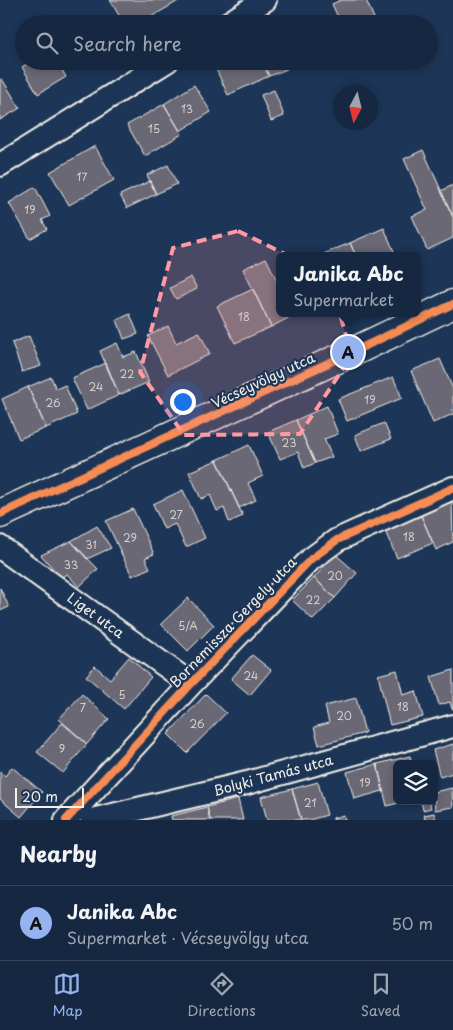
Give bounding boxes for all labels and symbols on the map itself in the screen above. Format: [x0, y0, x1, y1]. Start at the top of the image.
north arrow [333, 85, 378, 130]
house number: 13 [181, 100, 193, 117]
house number: 15 [148, 120, 160, 137]
house number: 17 [77, 168, 88, 185]
house number: 19 [24, 201, 36, 218]
house number: 18 [238, 308, 250, 325]
pin: A [332, 333, 364, 371]
street label: Vécseyvölgy utca [208, 347, 318, 413]
house number: 22 [120, 365, 134, 382]
house number: 24 [89, 378, 103, 395]
your location [170, 389, 196, 415]
house number: 19 [364, 391, 376, 408]
house number: 26 [45, 394, 61, 411]
house number: 23 [282, 434, 296, 451]
house number: 27 [169, 506, 183, 523]
house number: 18 [403, 528, 415, 545]
house number: 29 [123, 529, 137, 546]
house number: 31 [85, 536, 97, 553]
street label: Bornemissza Gergely utca [165, 552, 301, 692]
house number: 33 [64, 556, 78, 573]
house number: 20 [327, 567, 343, 584]
street label: Liget utca [63, 587, 129, 643]
house number: 22 [306, 591, 320, 608]
house number: 5/A [178, 617, 198, 634]
house number: 24 [244, 667, 258, 684]
house number: 5 [118, 686, 126, 703]
house number: 18 [397, 698, 409, 715]
house number: 7 [80, 699, 86, 716]
house number: 20 [336, 707, 352, 724]
house number: 26 [189, 715, 205, 732]
house number: 9 [59, 740, 65, 757]
street label: Bolyki Tamás utca [211, 749, 335, 801]
house number: 19 [359, 774, 371, 791]
scale bar [15, 785, 84, 808]
house number: 21 [304, 794, 316, 811]

